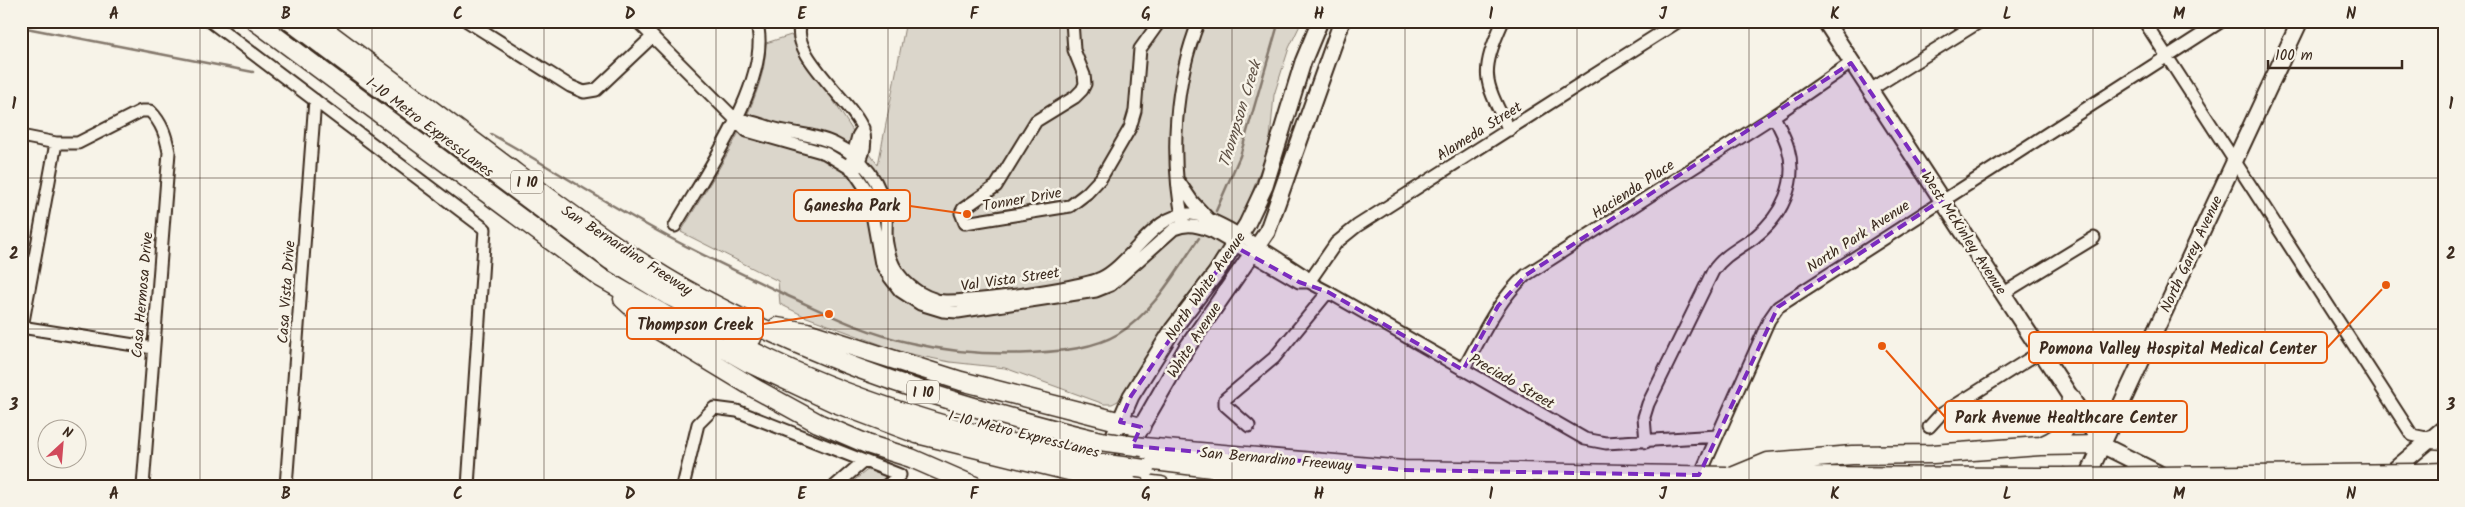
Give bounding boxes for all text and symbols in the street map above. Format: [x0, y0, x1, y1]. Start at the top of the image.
text: A [109, 2, 119, 27]
text: B [281, 2, 291, 27]
text: C [453, 2, 463, 27]
text: D [625, 2, 636, 27]
text: E [798, 2, 808, 27]
text: F [970, 2, 980, 27]
text: G [1141, 2, 1151, 27]
text: H [1314, 2, 1324, 27]
text: I [1489, 2, 1494, 27]
text: J [1659, 2, 1668, 27]
text: K [1830, 2, 1840, 27]
text: L [2003, 2, 2011, 27]
text: M [2173, 2, 2186, 27]
text: N [2346, 2, 2356, 27]
scale bar [2268, 38, 2401, 70]
text: 100 m [2275, 44, 2313, 68]
water label: Thompson Creek [1212, 56, 1269, 171]
street label: I-10 Metro ExpressLanes [360, 72, 499, 184]
text: 1 [12, 92, 17, 117]
text: 1 [2449, 92, 2454, 117]
street label: Alameda Street [1432, 96, 1527, 168]
street label: Hacienda Place [1587, 154, 1680, 226]
street label: West McKinley Avenue [1914, 167, 2012, 300]
road number: I 10 [511, 170, 543, 193]
street label: Tonner Drive [981, 181, 1064, 219]
callout: Ganesha Park [794, 190, 910, 221]
street label: North Garey Avenue [2154, 192, 2230, 317]
text: Ganesha Park [804, 194, 901, 219]
street label: North Park Avenue [1802, 194, 1915, 279]
street label: San Bernardino Freeway [556, 199, 698, 303]
street label: North White Avenue [1161, 228, 1249, 344]
street label: Casa Hermosa Drive [126, 231, 160, 359]
street label: Casa Vista Drive [271, 239, 303, 345]
text: 2 [9, 242, 19, 267]
text: 2 [2446, 242, 2456, 267]
street label: Val Vista Street [959, 261, 1061, 299]
street label: White Avenue [1163, 299, 1225, 381]
callout: Thompson Creek [627, 308, 763, 339]
text: Thompson Creek [637, 313, 754, 338]
callout: Pomona Valley Hospital Medical Center [2029, 332, 2327, 363]
text: Pomona Valley Hospital Medical Center [2039, 337, 2318, 362]
street label: Preciado Street [1464, 348, 1559, 416]
road number: I 10 [907, 381, 939, 404]
text: 3 [9, 393, 19, 418]
text: 3 [2446, 393, 2456, 418]
callout: Park Avenue Healthcare Center [1945, 401, 2187, 432]
street label: I-10 Metro ExpressLanes [946, 405, 1103, 466]
text: Park Avenue Healthcare Center [1955, 406, 2178, 431]
north arrow [38, 420, 88, 470]
text: N [58, 421, 76, 445]
street label: San Bernardino Freeway [1199, 441, 1354, 479]
text: A [109, 482, 119, 507]
text: B [281, 482, 291, 507]
text: C [453, 482, 463, 507]
text: D [625, 482, 636, 507]
text: E [798, 482, 808, 507]
text: F [970, 482, 980, 507]
text: G [1141, 482, 1151, 507]
text: H [1314, 482, 1324, 507]
text: I [1489, 482, 1494, 507]
text: J [1659, 482, 1668, 507]
text: K [1830, 482, 1840, 507]
text: L [2003, 482, 2011, 507]
text: M [2173, 482, 2186, 507]
text: N [2346, 482, 2356, 507]

